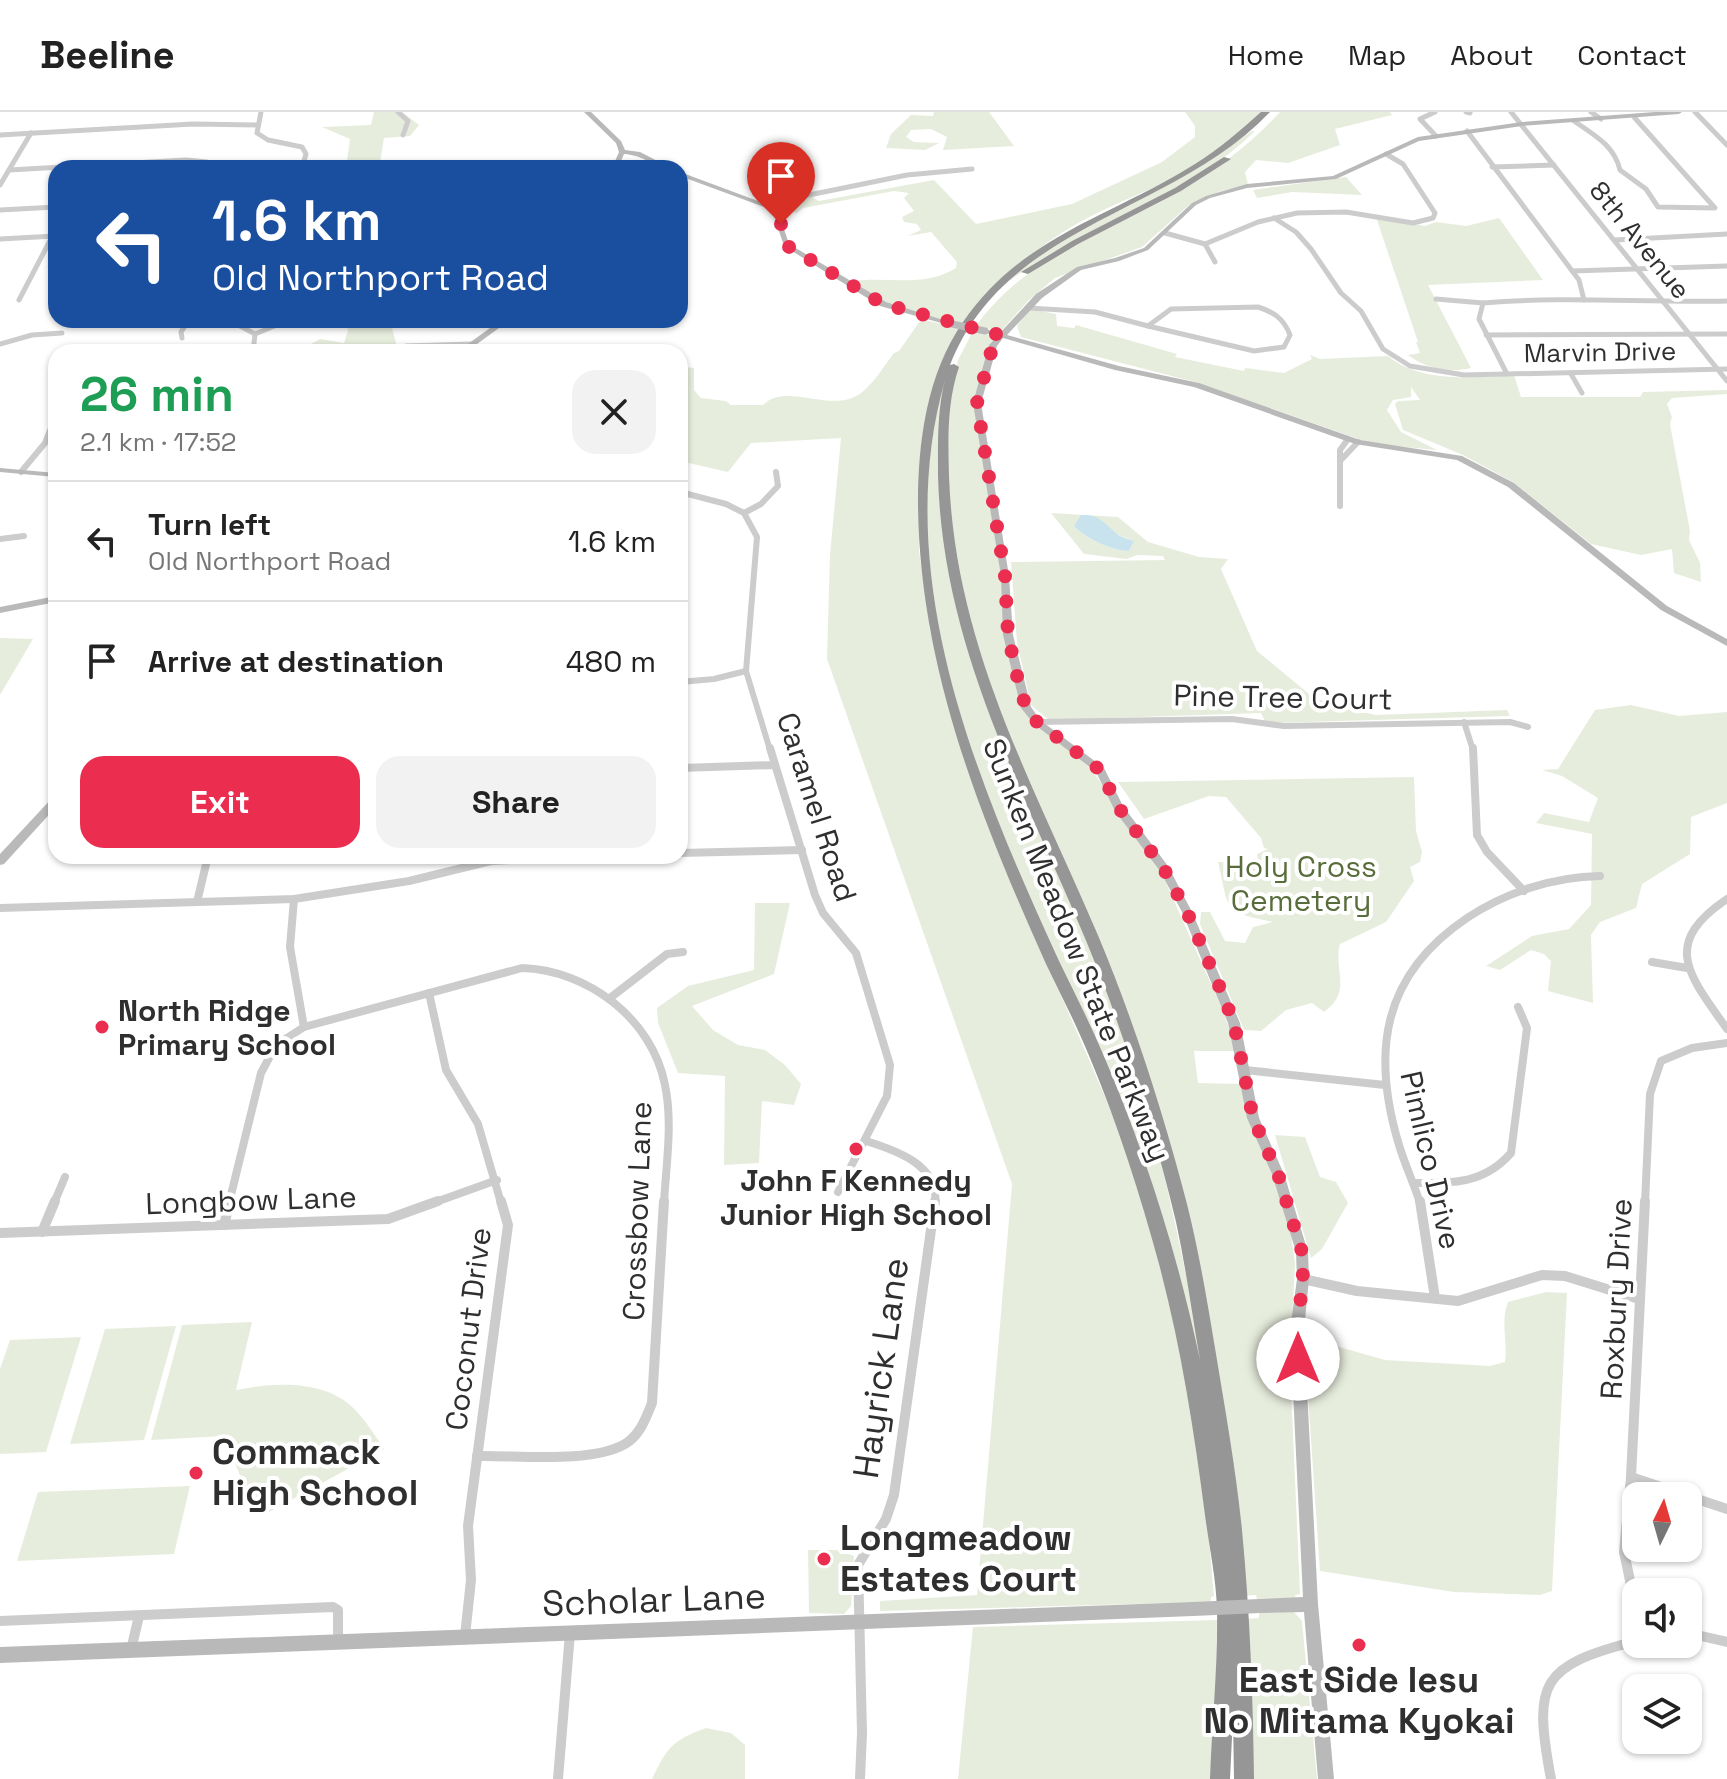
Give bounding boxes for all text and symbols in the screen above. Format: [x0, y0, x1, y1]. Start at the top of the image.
text: Beeline [40, 31, 175, 79]
text: Home [1228, 37, 1304, 73]
text: Map [1348, 37, 1406, 73]
text: About [1450, 37, 1533, 73]
text: Contact [1577, 37, 1687, 73]
pin [747, 142, 815, 224]
icon: arrive [759, 154, 803, 198]
street label: 8th Avenue [1582, 174, 1698, 306]
text: 1.6 km [212, 185, 382, 256]
icon: left [80, 192, 184, 296]
text: Old Northport Road [212, 255, 549, 301]
street label: Marvin Drive [1523, 334, 1677, 370]
text: 26 min [80, 364, 234, 425]
button: close [572, 370, 656, 454]
text: 2.1 km · 17:52 [80, 425, 236, 459]
text: Turn left [148, 505, 271, 544]
icon: left [80, 519, 124, 563]
text: 1.6 km [568, 522, 656, 561]
text: Old Northport Road [148, 544, 391, 578]
icon: arrive [80, 639, 124, 683]
text: Arrive at destination [148, 642, 444, 681]
text: 480 m [566, 642, 656, 681]
street label: Pine Tree Court [1173, 676, 1393, 718]
street label: Caramel Road [768, 707, 866, 907]
street label: Sunken Meadow State Parkway [974, 733, 1180, 1167]
button: Exit [80, 756, 360, 848]
button: Share [376, 756, 656, 848]
park label: Holy Cross Cemetery [1225, 847, 1377, 920]
place label: North Ridge Primary School [118, 991, 336, 1064]
marker: North Ridge Primary School [93, 1018, 111, 1036]
street label: Pimlico Drive [1392, 1067, 1470, 1253]
street label: Crossbow Lane [614, 1101, 660, 1321]
marker: John F Kennedy Junior High School [847, 1140, 865, 1158]
place label: John F Kennedy Junior High School [720, 1161, 992, 1234]
street label: Longbow Lane [145, 1177, 357, 1223]
street label: Roxbury Drive [1591, 1198, 1641, 1400]
street label: Coconut Drive [436, 1225, 500, 1433]
street label: Hayrick Lane [843, 1255, 919, 1481]
position arrow [1256, 1317, 1340, 1401]
place label: Commack High School [212, 1429, 418, 1516]
marker: Commack High School [187, 1464, 205, 1482]
north arrow [1622, 1482, 1702, 1562]
map controls [1622, 1482, 1702, 1754]
place label: Longmeadow Estates Court [840, 1515, 1077, 1602]
marker: Longmeadow Estates Court [815, 1550, 833, 1568]
street label: Scholar Lane [541, 1573, 767, 1627]
button: sound [1622, 1578, 1702, 1658]
marker: East Side Iesu No Mitama Kyokai [1350, 1636, 1368, 1654]
place label: East Side Iesu No Mitama Kyokai [1203, 1657, 1515, 1744]
button: layers [1622, 1674, 1702, 1754]

